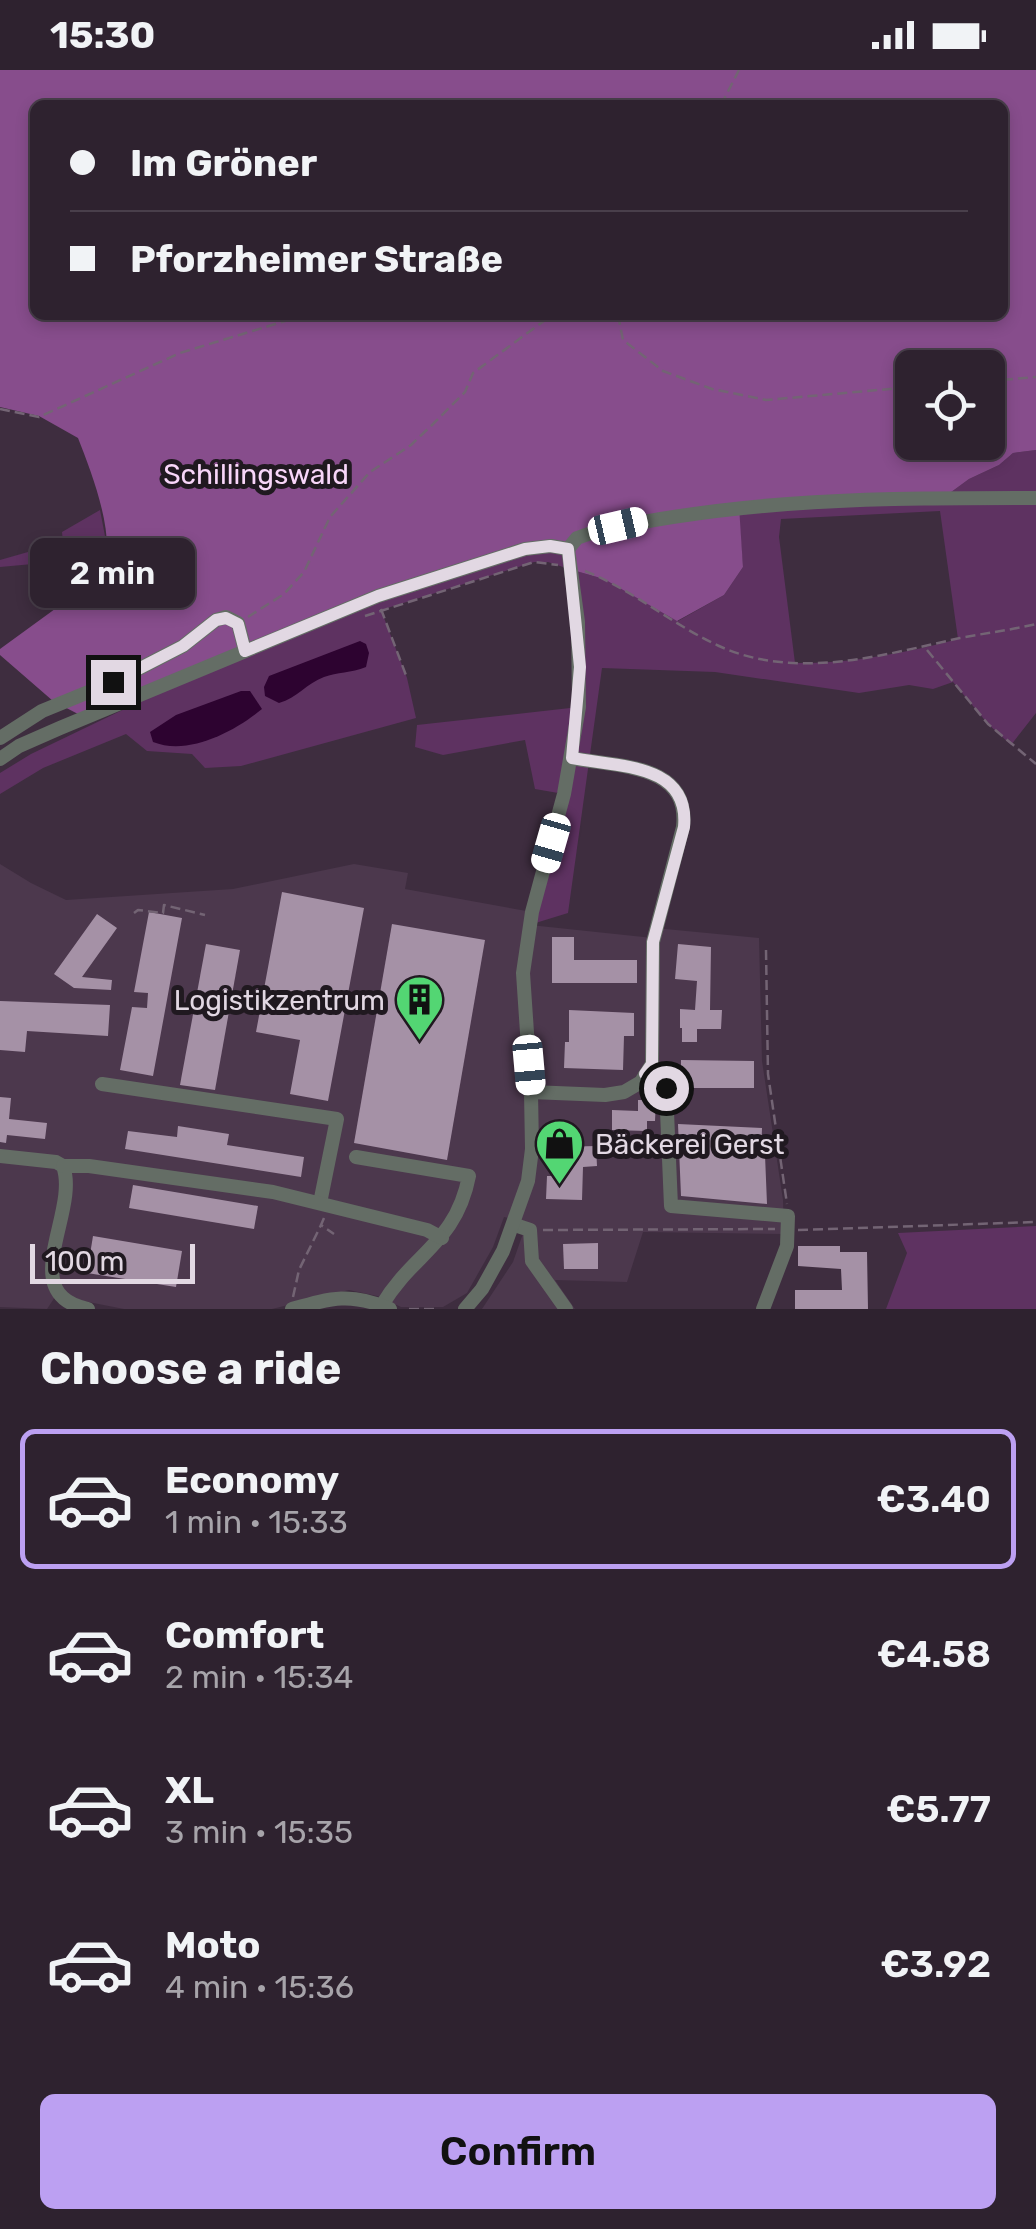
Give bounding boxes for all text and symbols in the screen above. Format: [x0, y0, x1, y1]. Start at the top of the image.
text: 15:30 [50, 12, 155, 58]
text: Im Gröner [130, 140, 317, 186]
text: Pforzheimer Straße [130, 236, 503, 282]
map controls [895, 350, 1005, 460]
button: locate [895, 350, 1005, 460]
park label: Schillingswald [163, 458, 349, 491]
car [585, 505, 651, 547]
callout: 2 min [31, 537, 196, 607]
text: 2 min [70, 554, 155, 592]
route end [91, 660, 136, 705]
car [528, 810, 574, 876]
building icon: Logistikzentrum [394, 974, 446, 1042]
place label: Logistikzentrum [174, 984, 385, 1017]
car [511, 1034, 547, 1096]
route start [644, 1066, 689, 1111]
shop icon: Bäckerei Gerst [534, 1118, 586, 1186]
place label: Bäckerei Gerst [595, 1128, 784, 1161]
scale bar [30, 1239, 195, 1284]
text: 100 m [45, 1245, 124, 1278]
text: Choose a ride [40, 1342, 342, 1395]
icon: car [45, 1454, 135, 1544]
text: Economy [165, 1457, 339, 1503]
text: €3.40 [876, 1476, 991, 1522]
text: 1 min · 15:33 [165, 1503, 348, 1541]
icon: car [45, 1609, 135, 1699]
text: Comfort [165, 1612, 324, 1658]
text: €4.58 [877, 1631, 991, 1677]
text: 2 min · 15:34 [165, 1658, 353, 1696]
icon: car [45, 1764, 135, 1854]
text: XL [165, 1767, 214, 1813]
text: €5.77 [886, 1786, 991, 1832]
text: 3 min · 15:35 [165, 1813, 353, 1851]
icon: car [45, 1919, 135, 2009]
text: Moto [165, 1922, 261, 1968]
text: €3.92 [880, 1941, 991, 1987]
text: 4 min · 15:36 [165, 1968, 354, 2006]
button: Confirm [40, 2094, 996, 2209]

